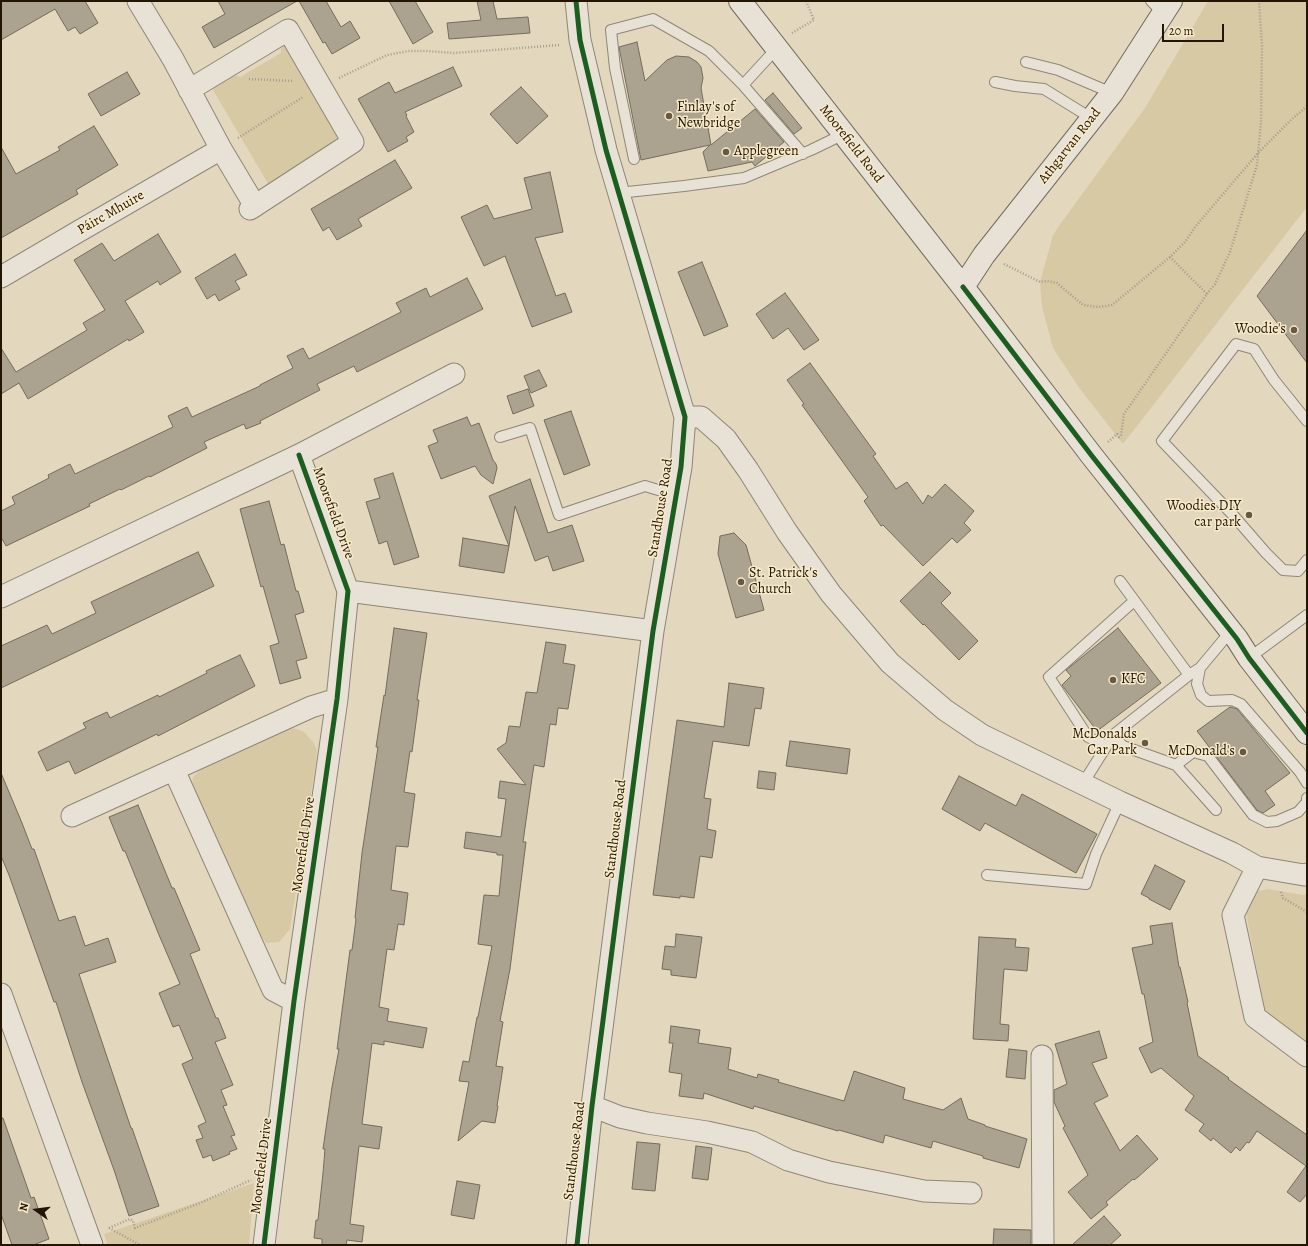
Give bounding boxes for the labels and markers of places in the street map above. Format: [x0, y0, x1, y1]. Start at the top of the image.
place label: Finlay's of Newbridge [677, 100, 740, 132]
marker: Finlay's of Newbridge [664, 111, 674, 121]
place label: Applegreen [734, 144, 799, 160]
marker: Applegreen [721, 147, 731, 157]
place label: Woodie's [1235, 322, 1286, 338]
marker: Woodie's [1289, 325, 1299, 335]
place label: Woodies DIY car park [1166, 499, 1241, 532]
marker: Woodies DIY car park [1244, 510, 1254, 520]
place label: St. Patrick's Church [749, 566, 818, 598]
marker: St. Patrick's Church [736, 577, 746, 587]
place label: KFC [1121, 672, 1146, 688]
marker: KFC [1108, 675, 1118, 685]
place label: McDonalds Car Park [1072, 727, 1137, 760]
marker: McDonalds Car Park [1140, 738, 1150, 748]
place label: McDonald's [1168, 744, 1235, 760]
marker: McDonald's [1238, 747, 1248, 757]

